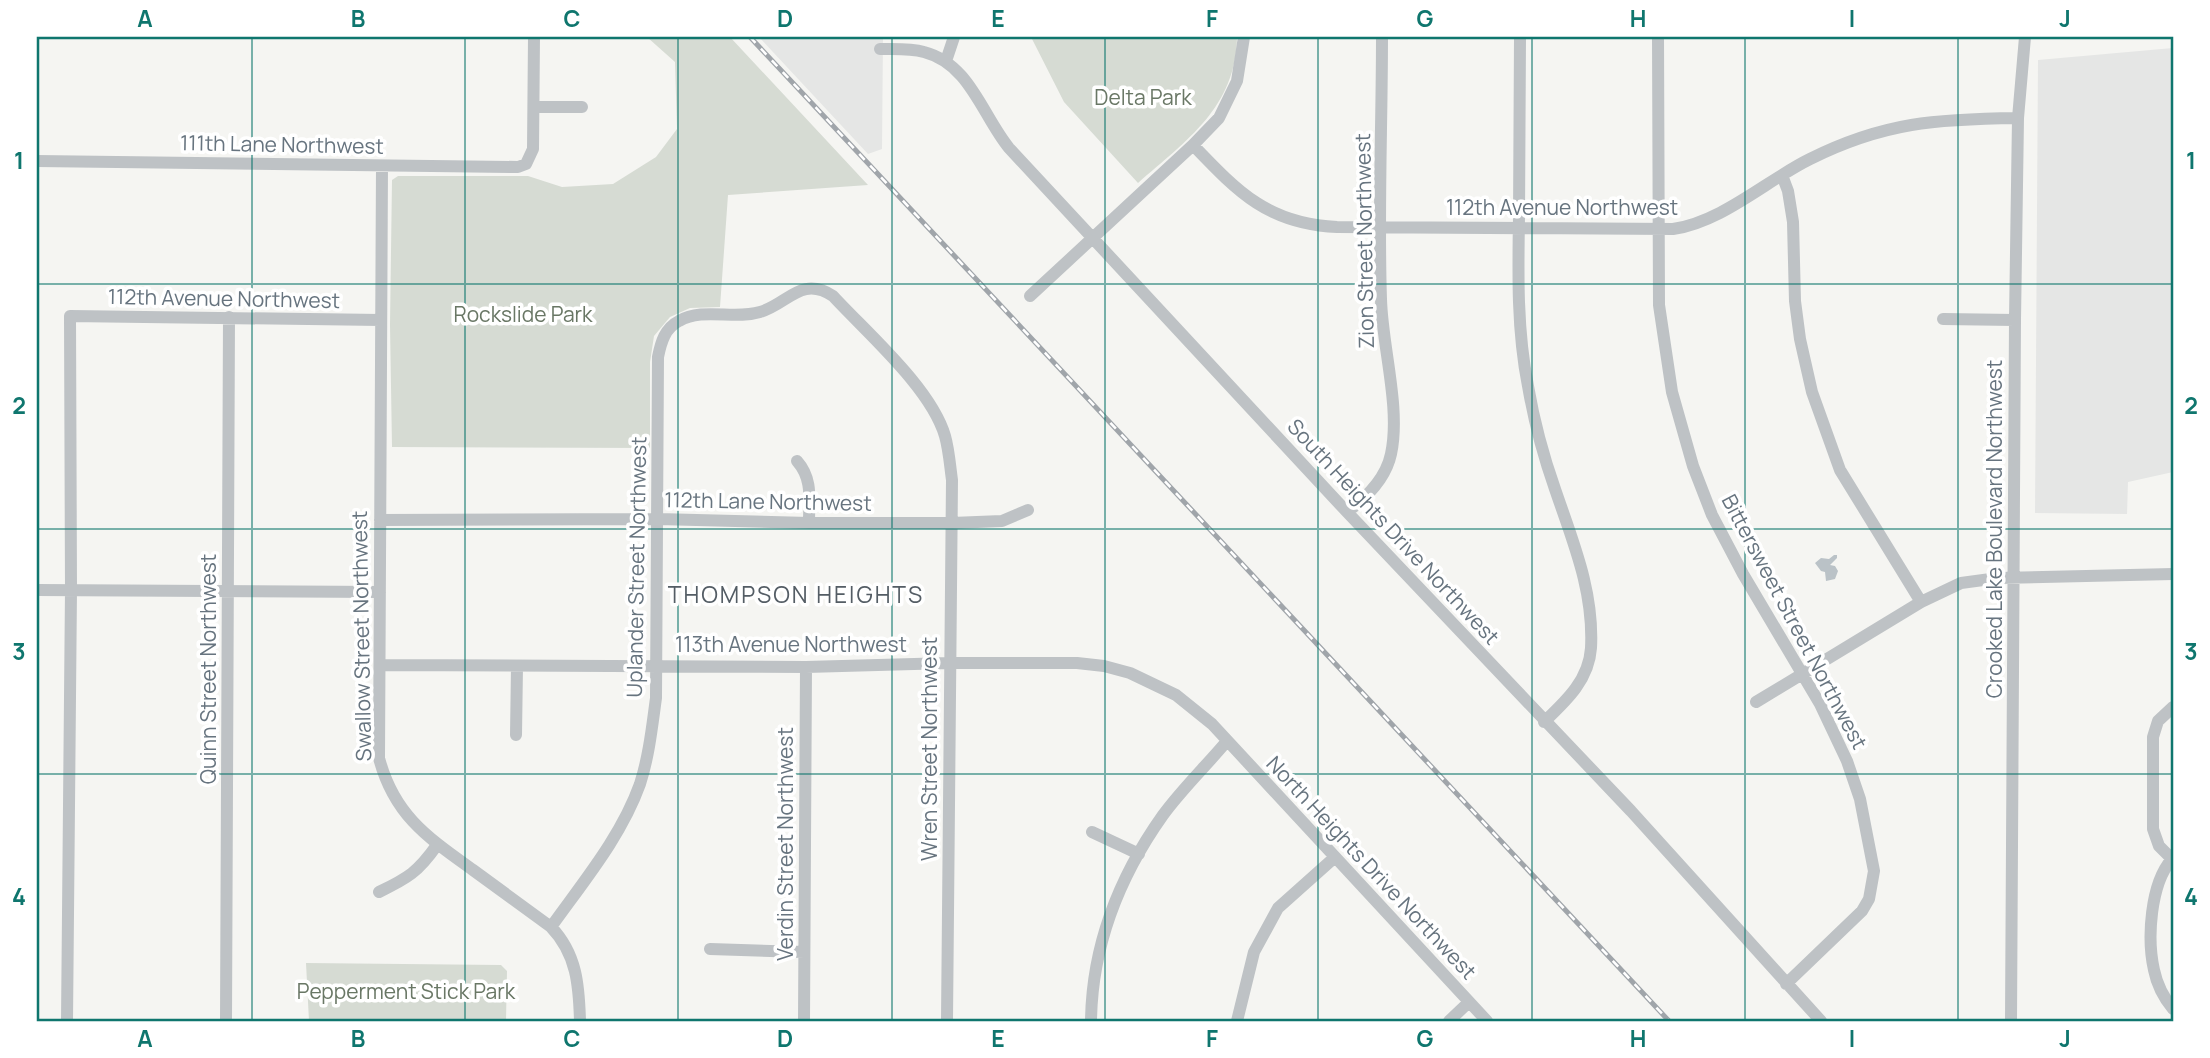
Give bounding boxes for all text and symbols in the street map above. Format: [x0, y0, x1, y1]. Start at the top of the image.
text: A [137, 2, 153, 34]
text: B [351, 2, 365, 34]
text: C [564, 2, 581, 34]
text: D [777, 2, 793, 34]
text: E [991, 2, 1005, 34]
text: F [1206, 2, 1218, 34]
text: G [1417, 2, 1434, 34]
text: H [1630, 2, 1646, 34]
text: I [1849, 2, 1855, 34]
text: J [2059, 2, 2071, 34]
park label: Delta Park [1094, 83, 1192, 111]
street label: 111th Lane Northwest [180, 128, 384, 160]
street label: Zion Street Northwest [1348, 133, 1380, 349]
text: 1 [14, 144, 24, 176]
text: 1 [2186, 144, 2196, 176]
street label: 112th Avenue Northwest [1446, 193, 1678, 221]
street label: 112th Avenue Northwest [108, 282, 340, 314]
park label: Rockslide Park [453, 300, 593, 328]
street label: Crooked Lake Boulevard Northwest [1980, 360, 2008, 698]
text: 2 [12, 389, 26, 421]
text: 2 [2184, 389, 2198, 421]
street label: South Heights Drive Northwest [1282, 412, 1506, 650]
street label: Uplander Street Northwest [620, 436, 652, 698]
street label: 112th Lane Northwest [664, 485, 872, 517]
street label: Bittersweet Street Northwest [1716, 489, 1874, 754]
street label: Swallow Street Northwest [345, 510, 377, 762]
street label: Quinn Street Northwest [194, 554, 222, 784]
district label: THOMPSON HEIGHTS [668, 578, 924, 610]
street label: 113th Avenue Northwest [675, 630, 907, 658]
text: 3 [12, 635, 26, 667]
text: 3 [2184, 635, 2198, 667]
street label: Wren Street Northwest [915, 637, 943, 861]
street label: Verdin Street Northwest [771, 727, 799, 961]
street label: North Heights Drive Northwest [1261, 750, 1483, 985]
text: 4 [12, 880, 26, 912]
text: 4 [2184, 880, 2198, 912]
park label: Pepperment Stick Park [297, 977, 516, 1005]
text: A [137, 1022, 153, 1054]
text: B [351, 1022, 365, 1054]
text: C [564, 1022, 581, 1054]
text: D [777, 1022, 793, 1054]
text: E [991, 1022, 1005, 1054]
text: F [1206, 1022, 1218, 1054]
text: G [1417, 1022, 1434, 1054]
text: H [1630, 1022, 1646, 1054]
text: I [1849, 1022, 1855, 1054]
text: J [2059, 1022, 2071, 1054]

